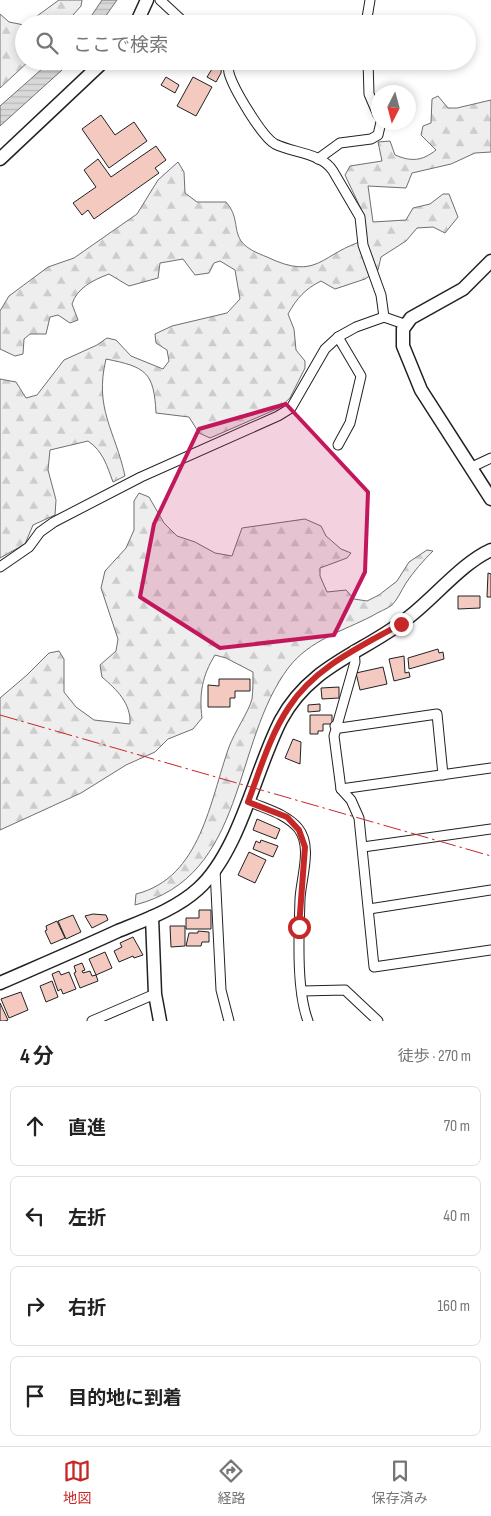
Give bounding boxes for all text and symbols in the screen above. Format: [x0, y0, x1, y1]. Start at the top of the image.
search box [15, 15, 476, 70]
icon: search [33, 29, 61, 57]
text: ここで検索 [73, 34, 168, 57]
north arrow [371, 85, 416, 130]
route end [390, 613, 413, 636]
route start [288, 916, 311, 939]
text: 4 分 [20, 1044, 54, 1069]
text: 徒歩 · 270 m [398, 1047, 471, 1066]
icon: ahead [21, 1112, 49, 1140]
text: 直進 [68, 1117, 106, 1140]
text: 70 m [444, 1117, 470, 1136]
icon: left [21, 1202, 49, 1230]
text: 左折 [68, 1207, 106, 1230]
text: 40 m [443, 1207, 470, 1226]
icon: right [21, 1292, 49, 1320]
text: 右折 [68, 1297, 106, 1320]
text: 160 m [437, 1297, 470, 1316]
icon: arrive [21, 1382, 49, 1410]
text: 目的地に到着 [68, 1387, 182, 1410]
tab: 地図 [63, 1457, 91, 1507]
tab: 経路 [217, 1457, 245, 1507]
tab: 保存済み [372, 1457, 428, 1507]

